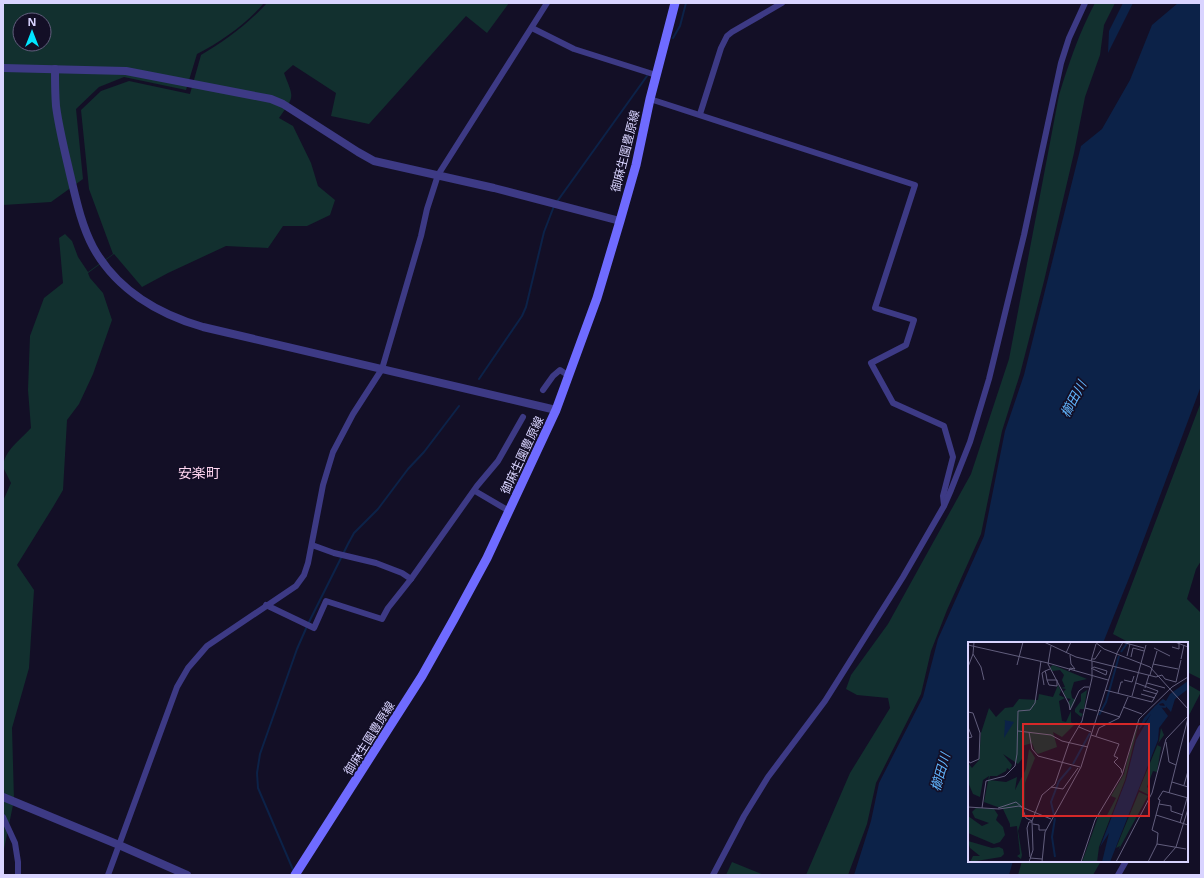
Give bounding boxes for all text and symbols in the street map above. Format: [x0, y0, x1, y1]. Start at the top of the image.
north arrow [12, 12, 52, 52]
text: N [28, 14, 36, 29]
street label: 御麻生園豊原線 [607, 108, 643, 194]
water label: 櫛田川 [1056, 376, 1091, 420]
street label: 御麻生園豊原線 [497, 413, 547, 497]
district label: 安楽町 [178, 463, 220, 482]
inset map [968, 642, 1188, 862]
street label: 御麻生園豊原線 [340, 698, 398, 778]
water label: 櫛田川 [926, 749, 955, 793]

